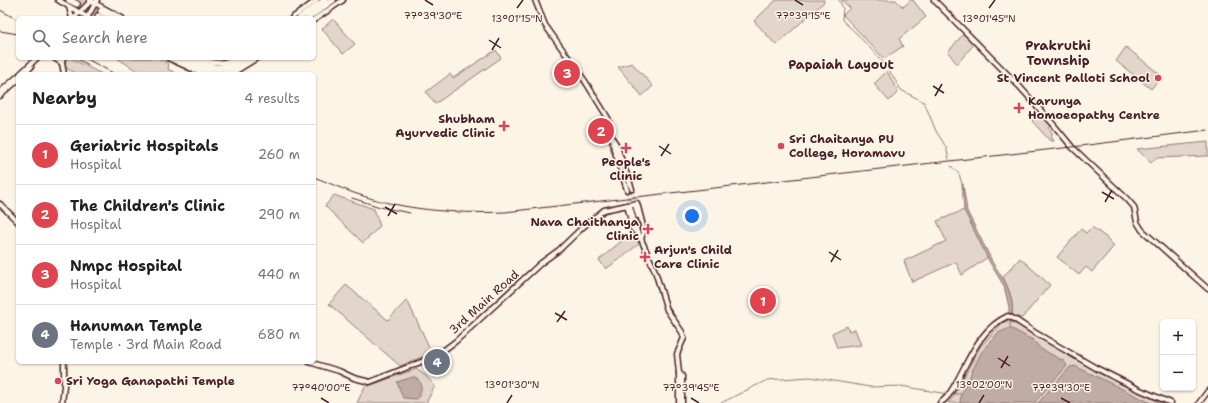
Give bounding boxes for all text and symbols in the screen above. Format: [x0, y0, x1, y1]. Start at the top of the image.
text: 77°39'30"E [404, 9, 462, 22]
text: 77°39'15"E [776, 9, 830, 22]
text: 13°01'15"N [491, 12, 543, 25]
text: 13°01'45"N [962, 12, 1016, 25]
search box [16, 16, 316, 60]
icon: search [30, 27, 52, 49]
text: Search here [62, 28, 148, 48]
district label: Prakruthi Township [1025, 37, 1091, 69]
district label: Papaiah Layout [788, 56, 894, 73]
pin: 3 [554, 58, 580, 88]
place label: St Vincent Palloti School [997, 70, 1150, 86]
marker: St Vincent Palloti School [1153, 73, 1163, 83]
text: Nearby [32, 87, 97, 109]
text: 4 results [244, 90, 300, 107]
place label: Karunya Homoeopathy Centre [1028, 93, 1160, 123]
marker: Karunya Homoeopathy Centre [1013, 102, 1025, 114]
place label: Shubham Ayurvedic Clinic [395, 111, 495, 141]
pin: 2 [588, 116, 614, 146]
marker: Shubham Ayurvedic Clinic [498, 120, 510, 132]
place label: Sri Chaitanya PU College, Horamavu [789, 131, 905, 161]
text: Geriatric Hospitals [70, 136, 219, 156]
marker: Sri Chaitanya PU College, Horamavu [776, 141, 786, 151]
marker: People's Clinic [620, 142, 632, 154]
text: 1 [42, 146, 48, 163]
text: 260 m [258, 146, 300, 163]
place label: People's Clinic [601, 154, 651, 184]
text: Hospital [70, 156, 121, 173]
text: The Children's Clinic [70, 196, 225, 216]
text: 2 [40, 206, 50, 223]
text: 290 m [258, 206, 300, 223]
your location [682, 206, 702, 226]
place label: Nava Chaithanya Clinic [530, 214, 640, 244]
text: Hospital [70, 216, 121, 233]
marker: Nava Chaithanya Clinic [642, 223, 654, 235]
place label: Arjun's Child Care Clinic [654, 242, 732, 272]
marker: Arjun's Child Care Clinic [639, 251, 651, 263]
text: Nmpc Hospital [70, 256, 182, 276]
text: 3 [40, 266, 50, 283]
text: 440 m [258, 266, 300, 283]
street label: 3rd Main Road [446, 266, 523, 338]
text: Hospital [70, 276, 121, 293]
pin: 1 [750, 286, 776, 316]
text: Hanuman Temple [70, 316, 202, 336]
map controls [1160, 319, 1196, 391]
button: + [1160, 319, 1196, 355]
text: 4 [40, 326, 50, 343]
text: 680 m [258, 326, 300, 343]
text: Temple · 3rd Main Road [70, 336, 222, 353]
pin: 4 [424, 347, 450, 377]
button: − [1160, 355, 1196, 391]
place label: Sri Yoga Ganapathi Temple [66, 373, 235, 389]
marker: Sri Yoga Ganapathi Temple [53, 376, 63, 386]
text: 13°01'30"N [485, 378, 539, 391]
text: 13°02'00"N [955, 378, 1013, 391]
text: 77°40'00"E [291, 381, 351, 394]
text: 77°39'45"E [662, 381, 720, 394]
text: 77°39'30"E [1032, 381, 1090, 394]

